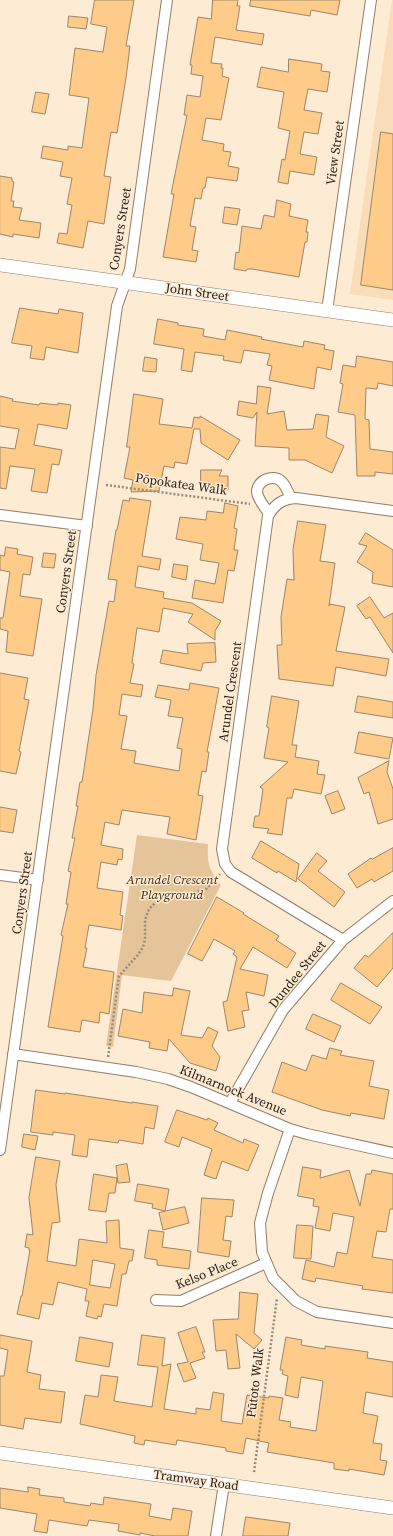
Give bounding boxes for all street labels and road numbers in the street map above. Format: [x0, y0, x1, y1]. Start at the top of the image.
street label: View Street [324, 120, 348, 186]
street label: Conyers Street [107, 187, 135, 271]
street label: John Street [164, 281, 230, 305]
street label: Pōpokatea Walk [134, 471, 228, 499]
street label: Conyers Street [53, 530, 81, 614]
street label: Arundel Crescent [216, 641, 246, 743]
street label: Conyers Street [9, 851, 37, 935]
street label: Dundee Street [266, 938, 330, 1012]
street label: Kilmarnock Avenue [177, 1062, 289, 1120]
street label: Kelso Place [174, 1254, 240, 1294]
street label: Pūtoto Walk [244, 1347, 268, 1419]
street label: Tramway Road [152, 1467, 240, 1495]

